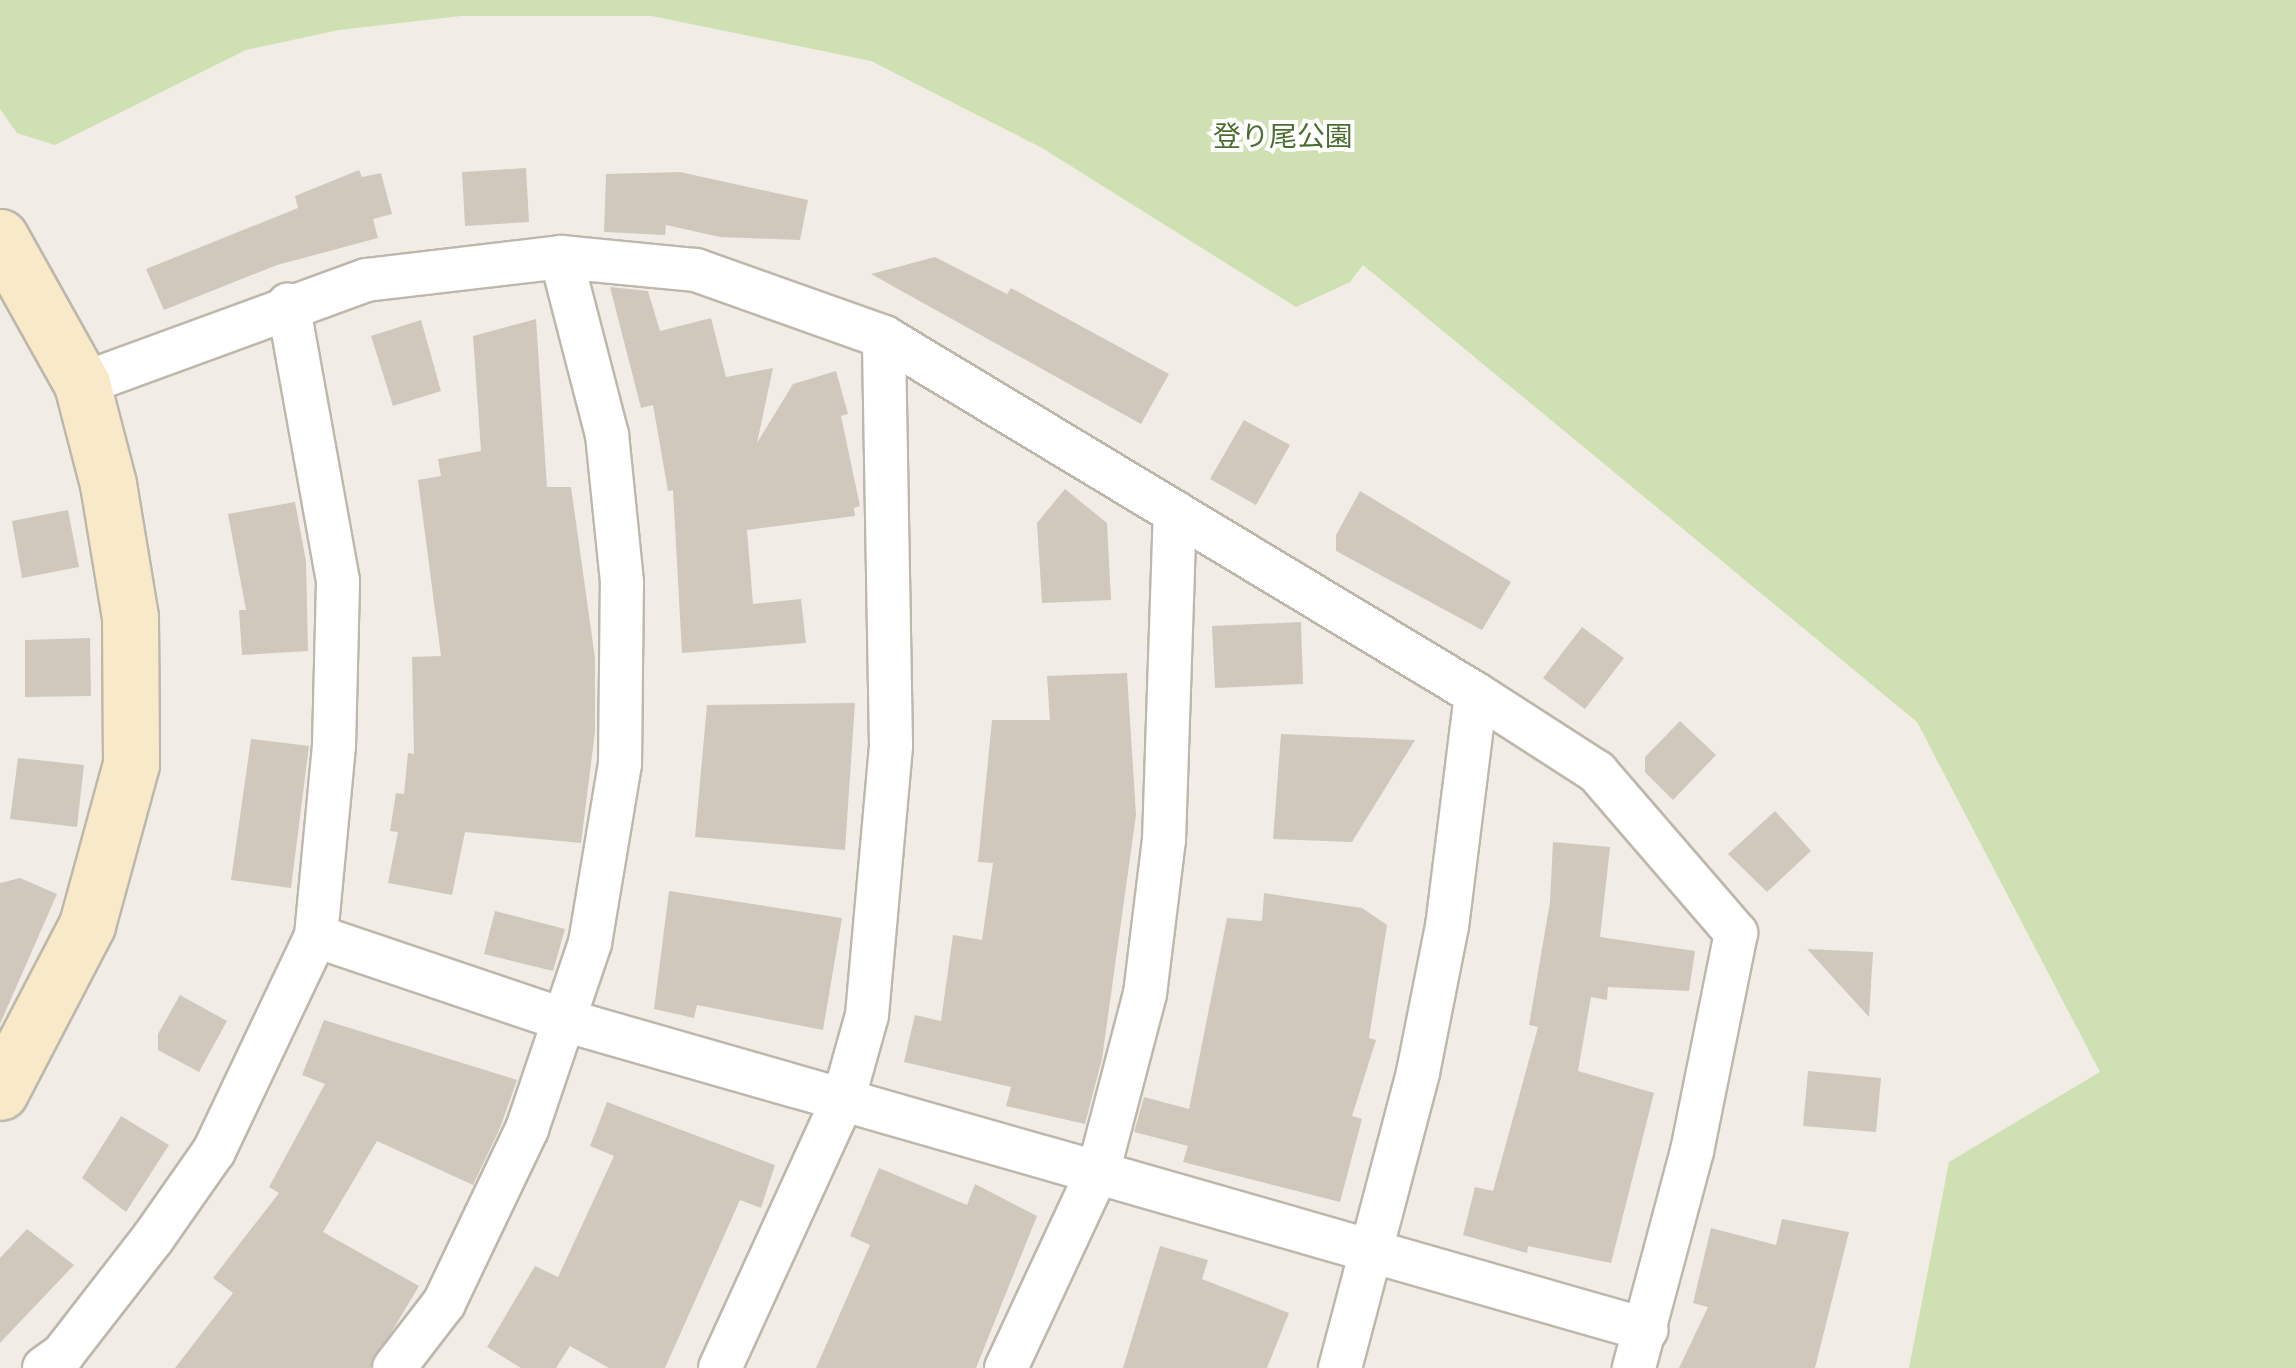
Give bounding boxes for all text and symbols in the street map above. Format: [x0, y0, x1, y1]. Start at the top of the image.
park label: 登り尾公園 [1213, 120, 1353, 154]

